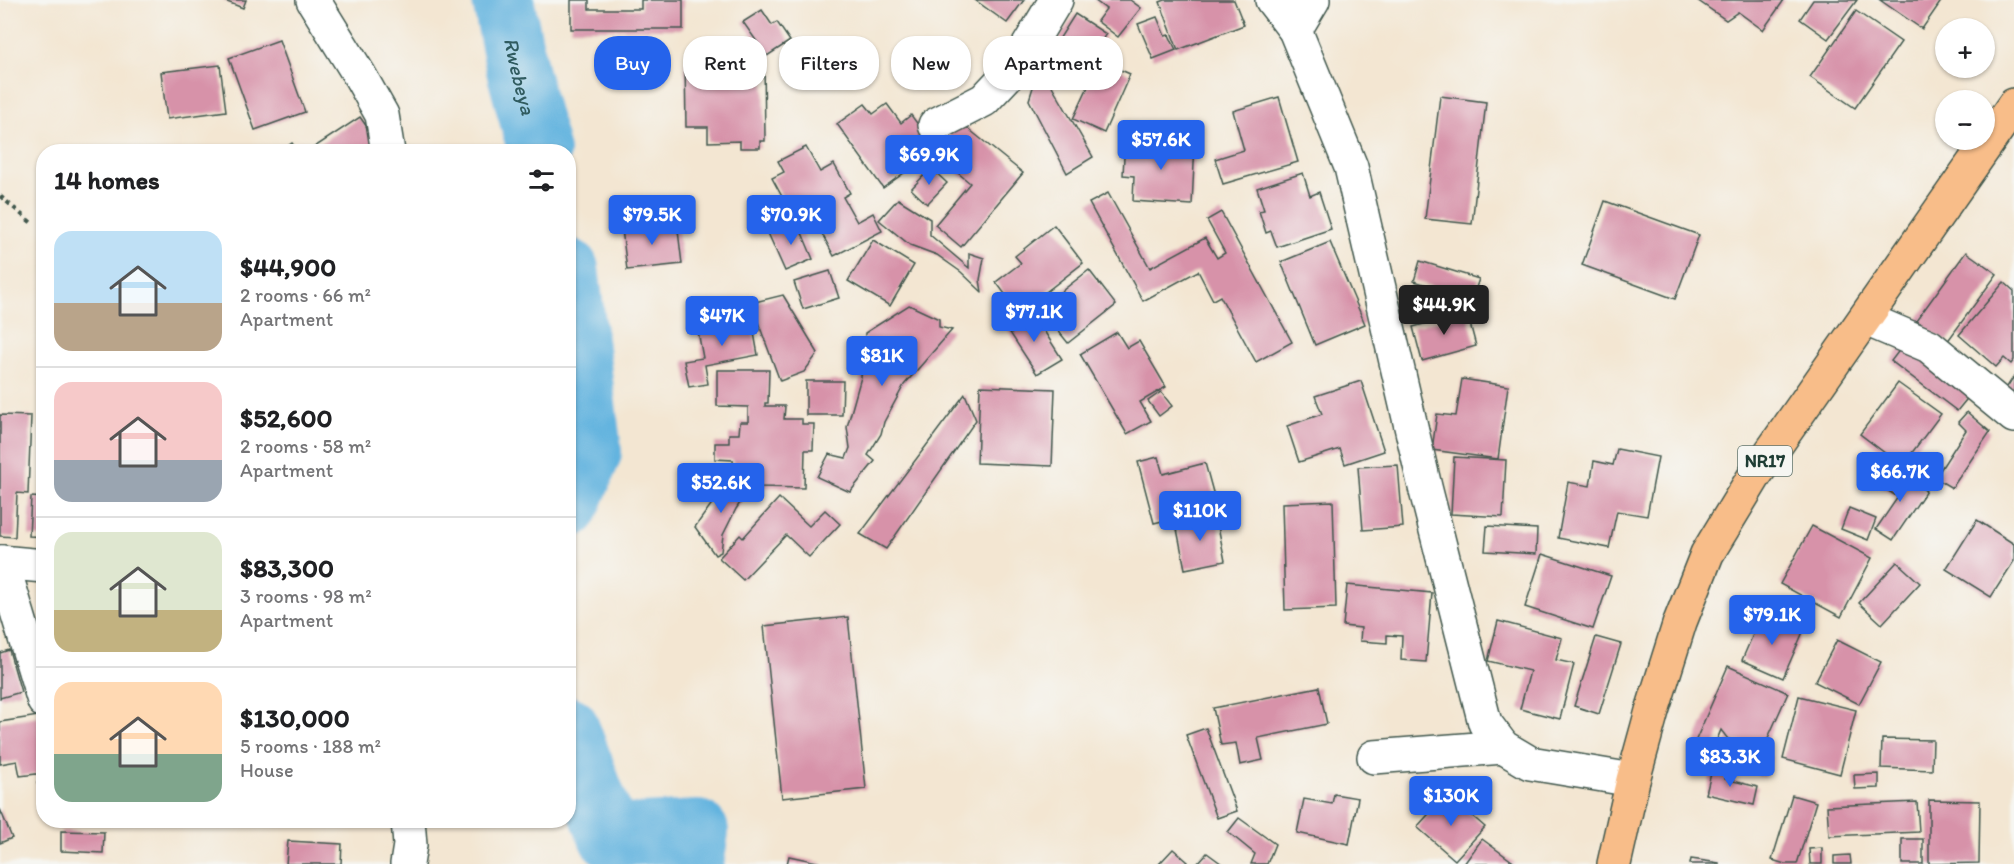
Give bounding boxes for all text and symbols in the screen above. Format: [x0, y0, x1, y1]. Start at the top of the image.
map controls [1935, 18, 1995, 150]
button: + [1935, 18, 1995, 78]
water label: Rwebeya [499, 35, 541, 118]
chip: Buy [594, 36, 671, 90]
chip: Rent [683, 36, 767, 90]
chip: Filters [779, 36, 879, 90]
chip: New [891, 36, 971, 90]
chip: Apartment [983, 36, 1123, 90]
button: − [1935, 90, 1995, 150]
pin: $57.6K [1112, 120, 1210, 171]
text: $57.6K [1132, 127, 1190, 151]
pin: $69.9K [880, 135, 978, 186]
text: $69.9K [899, 142, 959, 166]
text: 14 homes [54, 164, 160, 196]
icon: filters [525, 164, 558, 197]
pin: $79.5K [603, 195, 701, 246]
pin: $70.9K [742, 195, 840, 246]
text: $79.5K [623, 202, 681, 226]
text: $70.9K [761, 202, 821, 226]
text: $44,900 [240, 251, 336, 283]
icon: home [102, 255, 174, 327]
text: 2 rooms · 66 m² [240, 283, 371, 307]
pin: $44.9K [1395, 285, 1493, 336]
pin: $77.1K [985, 292, 1083, 343]
text: $44.9K [1413, 292, 1475, 316]
pin: $47K [686, 296, 758, 347]
text: $77.1K [1006, 299, 1062, 323]
text: $47K [700, 303, 744, 327]
text: Apartment [240, 307, 333, 331]
pin: $81K [846, 336, 918, 387]
text: $81K [860, 343, 904, 367]
text: $52,600 [240, 402, 332, 434]
icon: home [102, 406, 174, 478]
text: 2 rooms · 58 m² [240, 434, 371, 458]
road number: NR17 [1738, 446, 1792, 476]
pin: $66.7K [1851, 452, 1949, 503]
text: Apartment [240, 458, 333, 482]
text: $66.7K [1871, 459, 1929, 483]
pin: $52.6K [672, 463, 770, 514]
text: $52.6K [691, 470, 751, 494]
pin: $110K [1158, 491, 1242, 542]
text: $110K [1173, 498, 1227, 522]
text: $83,300 [240, 552, 334, 584]
icon: home [102, 556, 174, 628]
text: 3 rooms · 98 m² [240, 584, 372, 608]
pin: $79.1K [1723, 595, 1821, 646]
text: $79.1K [1743, 602, 1801, 626]
text: Apartment [240, 608, 333, 632]
text: $130,000 [240, 702, 350, 734]
icon: home [102, 706, 174, 778]
text: 5 rooms · 188 m² [240, 734, 381, 758]
pin: $83.3K [1681, 737, 1779, 788]
text: $83.3K [1700, 744, 1760, 768]
text: House [240, 758, 294, 782]
pin: $130K [1409, 776, 1493, 827]
text: $130K [1423, 783, 1479, 807]

